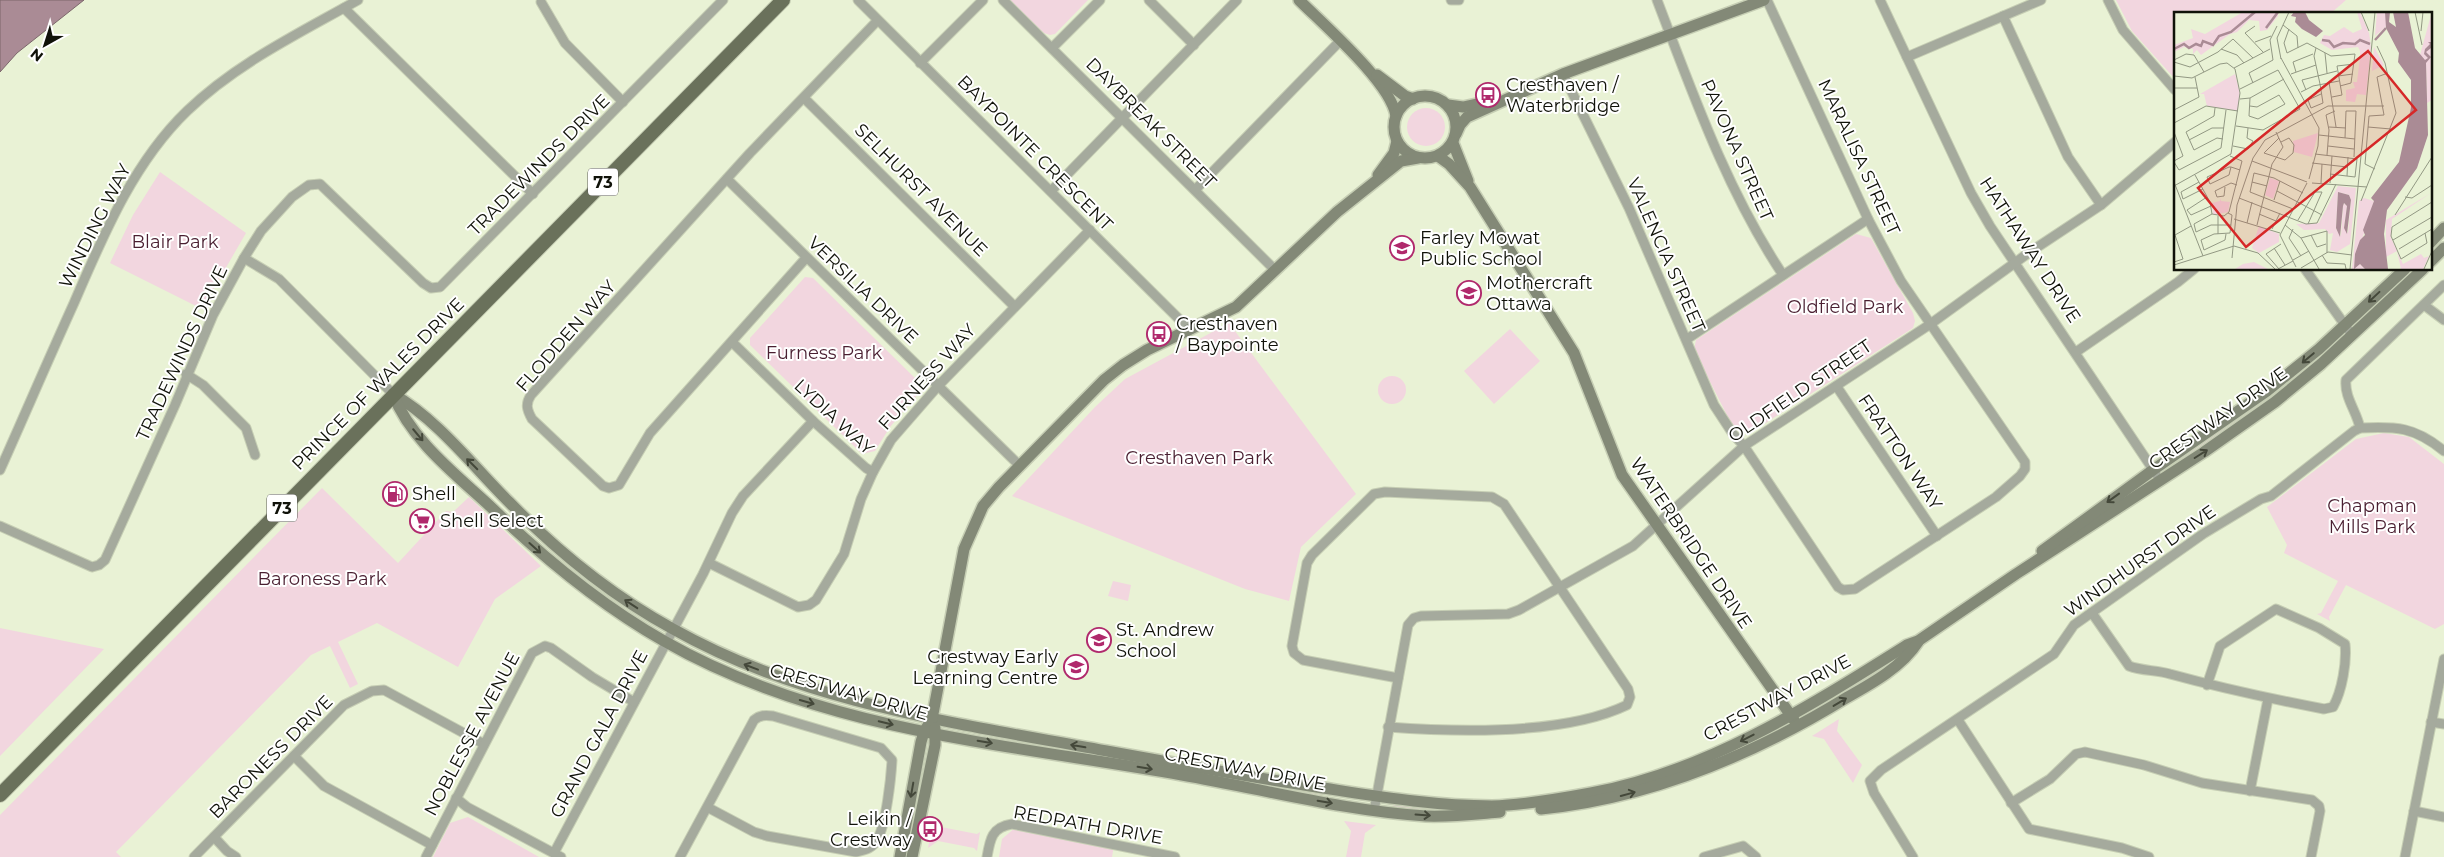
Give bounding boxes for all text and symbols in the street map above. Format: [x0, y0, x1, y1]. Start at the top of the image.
inset map [2174, 12, 2432, 270]
north arrow [20, 20, 70, 70]
text: N [27, 45, 47, 66]
street label: DAYBREAK STREET [1081, 53, 1221, 193]
street label: BAYPOINTE CRESCENT [953, 71, 1118, 236]
place label: Cresthaven / Waterbridge [1506, 74, 1620, 117]
street label: PAVONA STREET [1696, 76, 1778, 225]
street label: MARALISA STREET [1813, 76, 1905, 239]
bus stop icon: Cresthaven / Waterbridge [1475, 82, 1501, 108]
street label: TRADEWINDS DRIVE [464, 90, 614, 240]
street label: SELHURST AVENUE [850, 119, 992, 261]
street label: WINDING WAY [54, 160, 136, 292]
road number: 73 [588, 168, 618, 196]
street label: HATHAWAY DRIVE [1975, 173, 2085, 327]
street label: VALENCIA STREET [1622, 174, 1710, 336]
place label: Farley Mowat Public School [1420, 227, 1542, 270]
park label: Blair Park [132, 231, 219, 253]
street label: VERSILIA DRIVE [803, 232, 923, 348]
school or university icon: Farley Mowat Public School [1389, 235, 1415, 261]
street label: TRADEWINDS DRIVE [132, 262, 232, 444]
place label: Mothercraft Ottawa [1486, 272, 1592, 315]
street label: FLODDEN WAY [512, 275, 621, 396]
school or university icon: Mothercraft Ottawa [1456, 280, 1482, 306]
one-way arrow [2368, 291, 2381, 303]
street label: PRINCE OF WALES DRIVE [287, 293, 469, 475]
park label: Oldfield Park [1787, 296, 1904, 318]
place label: Cresthaven / Baypointe [1175, 313, 1279, 356]
street label: FURNESS WAY [874, 319, 981, 435]
bus stop icon: Cresthaven / Baypointe [1146, 321, 1172, 347]
street label: OLDFIELD STREET [1724, 334, 1876, 447]
park label: Furness Park [766, 342, 883, 364]
one-way arrow [2302, 352, 2315, 363]
street label: CRESTWAY DRIVE [2145, 362, 2291, 474]
street label: LYDIA WAY [789, 374, 879, 460]
street label: FRATTON WAY [1853, 390, 1947, 514]
one-way arrow [413, 428, 424, 441]
park label: Cresthaven Park [1125, 447, 1273, 469]
one-way arrow [2194, 448, 2208, 458]
street label: WATERBRIDGE DRIVE [1625, 453, 1757, 633]
one-way arrow [466, 458, 478, 470]
fuel station icon: Shell [382, 481, 408, 507]
place label: Shell [412, 483, 456, 505]
one-way arrow [2107, 493, 2121, 503]
road number: 73 [267, 494, 297, 522]
park label: Chapman Mills Park [2327, 495, 2417, 538]
street label: WINDHURST DRIVE [2060, 500, 2220, 622]
supermarket icon: Shell Select [409, 508, 435, 534]
place label: Shell Select [440, 510, 544, 532]
one-way arrow [528, 543, 541, 554]
park label: Baroness Park [258, 568, 387, 590]
one-way arrow [625, 599, 639, 609]
place label: St. Andrew School [1116, 619, 1214, 662]
school or university icon: St. Andrew School [1086, 627, 1112, 653]
place label: Crestway Early Learning Centre [912, 646, 1058, 689]
street label: GRAND GALA DRIVE [546, 647, 652, 821]
street label: NOBLESSE AVENUE [419, 648, 525, 820]
street label: CRESTWAY DRIVE [1699, 650, 1855, 746]
school or university icon: Crestway Early Learning Centre [1063, 654, 1089, 680]
street label: CRESTWAY DRIVE [767, 659, 931, 725]
one-way arrow [744, 662, 760, 671]
street label: BARONESS DRIVE [205, 691, 337, 823]
one-way arrow [1833, 697, 1847, 707]
one-way arrow [799, 698, 815, 707]
one-way arrow [878, 719, 894, 728]
one-way arrow [1740, 734, 1755, 743]
one-way arrow [976, 737, 992, 747]
one-way arrow [1070, 740, 1086, 750]
street label: CRESTWAY DRIVE [1162, 743, 1328, 795]
one-way arrow [1137, 764, 1153, 774]
one-way arrow [907, 782, 917, 798]
one-way arrow [1619, 789, 1635, 798]
one-way arrow [1317, 797, 1333, 807]
street label: REDPATH DRIVE [1012, 801, 1164, 849]
place label: Leikin / Crestway [830, 808, 913, 851]
one-way arrow [1415, 811, 1431, 820]
bus stop icon: Leikin / Crestway [917, 816, 943, 842]

